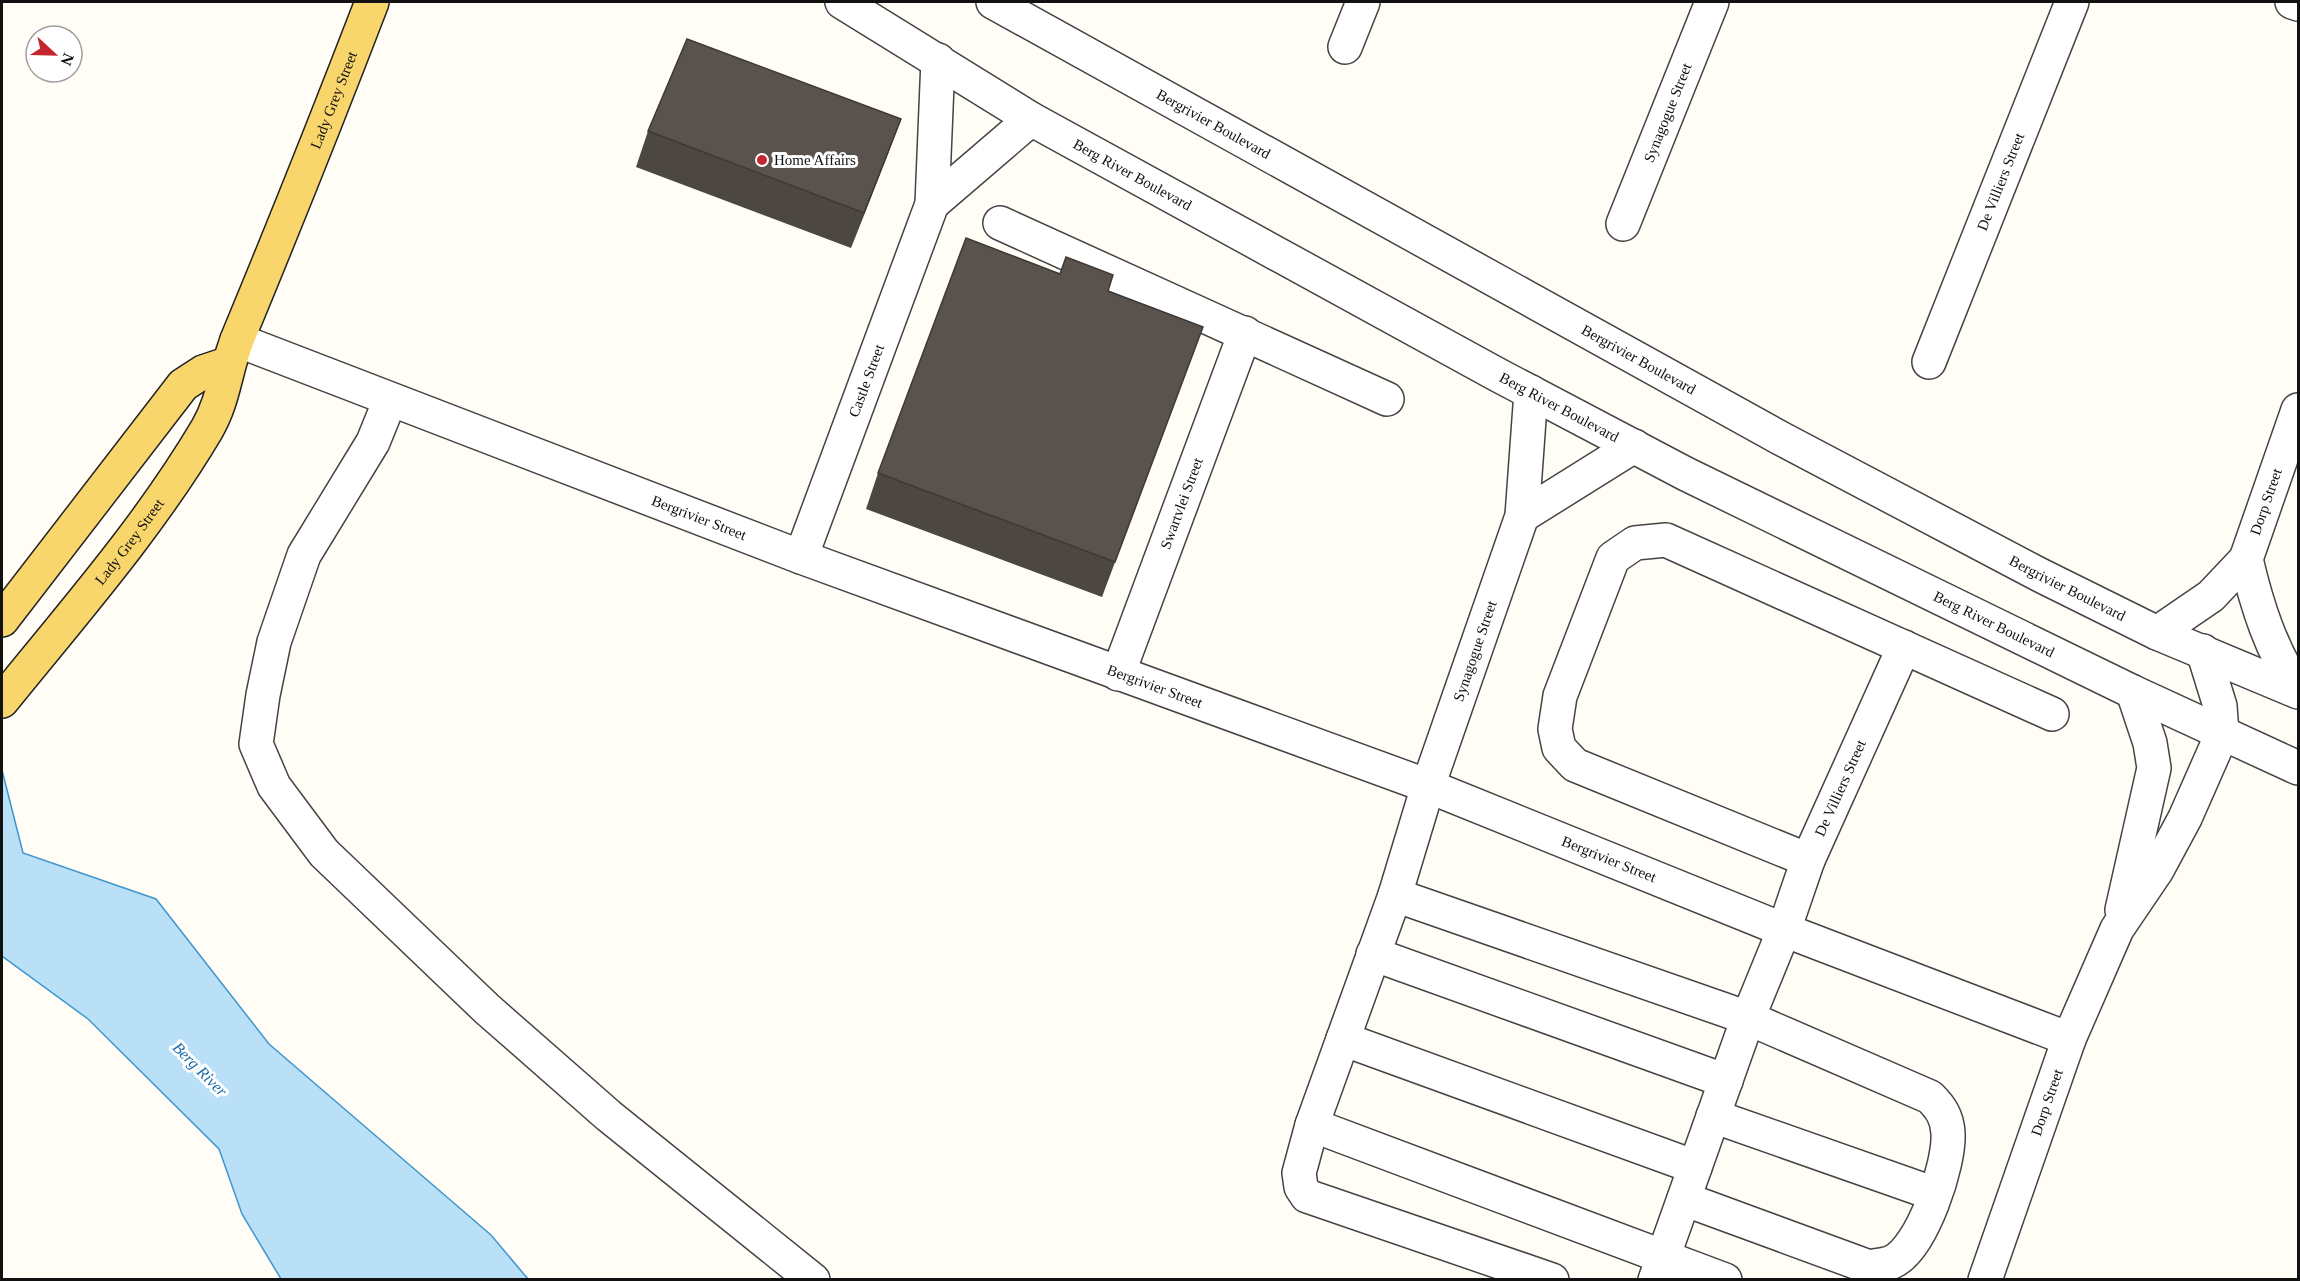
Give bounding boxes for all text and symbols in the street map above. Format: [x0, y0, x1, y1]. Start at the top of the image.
north arrow [24, 24, 84, 84]
street label: Lady Grey Street [307, 48, 360, 151]
text: N [57, 51, 77, 68]
street label: Synagogue Street [1641, 60, 1695, 165]
street label: Bergrivier Boulevard [1154, 86, 1274, 162]
street label: De Villiers Street [1974, 130, 2028, 233]
street label: Berg River Boulevard [1071, 136, 1195, 214]
place label: Home Affairs [774, 152, 856, 168]
marker: Home Affairs [755, 153, 769, 167]
street label: Bergrivier Boulevard [1579, 322, 1699, 398]
street label: Castle Street [846, 341, 887, 419]
street label: Berg River Boulevard [1497, 369, 1622, 445]
street label: Swartvlei Street [1157, 455, 1206, 551]
street label: Dorp Street [2247, 465, 2285, 537]
street label: Bergrivier Street [649, 492, 749, 544]
street label: Lady Grey Street [92, 495, 168, 588]
street label: Bergrivier Boulevard [2007, 552, 2128, 624]
street label: Berg River Boulevard [1931, 588, 2057, 661]
street label: Synagogue Street [1450, 598, 1500, 703]
street label: Bergrivier Street [1105, 662, 1205, 711]
street label: De Villiers Street [1812, 737, 1869, 839]
street label: Bergrivier Street [1559, 833, 1659, 886]
water label: Berg River [169, 1039, 231, 1101]
street label: Dorp Street [2028, 1066, 2066, 1138]

